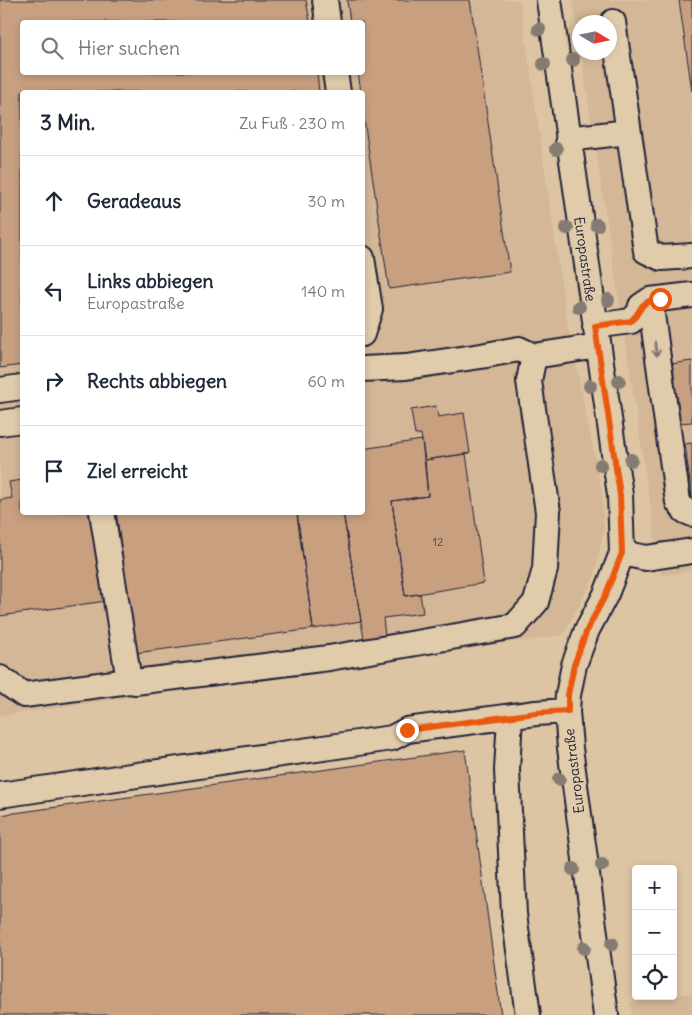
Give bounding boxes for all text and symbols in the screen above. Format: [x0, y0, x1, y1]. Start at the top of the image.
north arrow [572, 15, 617, 60]
search box [20, 20, 365, 75]
icon: search [38, 34, 66, 62]
text: Hier suchen [78, 36, 180, 60]
text: 3 Min. [40, 109, 95, 136]
text: Zu Fuß · 230 m [239, 113, 345, 133]
icon: ahead [40, 187, 68, 215]
text: Geradeaus [87, 189, 181, 213]
text: 30 m [308, 191, 345, 211]
street label: Europastraße [570, 215, 600, 303]
text: Links abbiegen [87, 269, 214, 293]
icon: left [40, 277, 68, 305]
text: 140 m [301, 281, 345, 301]
route start [649, 288, 672, 311]
text: Europastraße [87, 293, 185, 313]
one-way arrow [652, 340, 662, 356]
icon: right [40, 367, 68, 395]
text: Rechts abbiegen [87, 369, 227, 393]
text: 60 m [307, 371, 345, 391]
icon: arrive [40, 457, 68, 485]
text: Ziel erreicht [87, 459, 188, 483]
house number: 12 [433, 535, 443, 549]
route end [396, 719, 419, 742]
street label: Europastraße [560, 728, 588, 814]
map controls [632, 865, 677, 1000]
button: + [632, 865, 677, 910]
button: − [632, 910, 677, 955]
button: locate [632, 955, 677, 1000]

